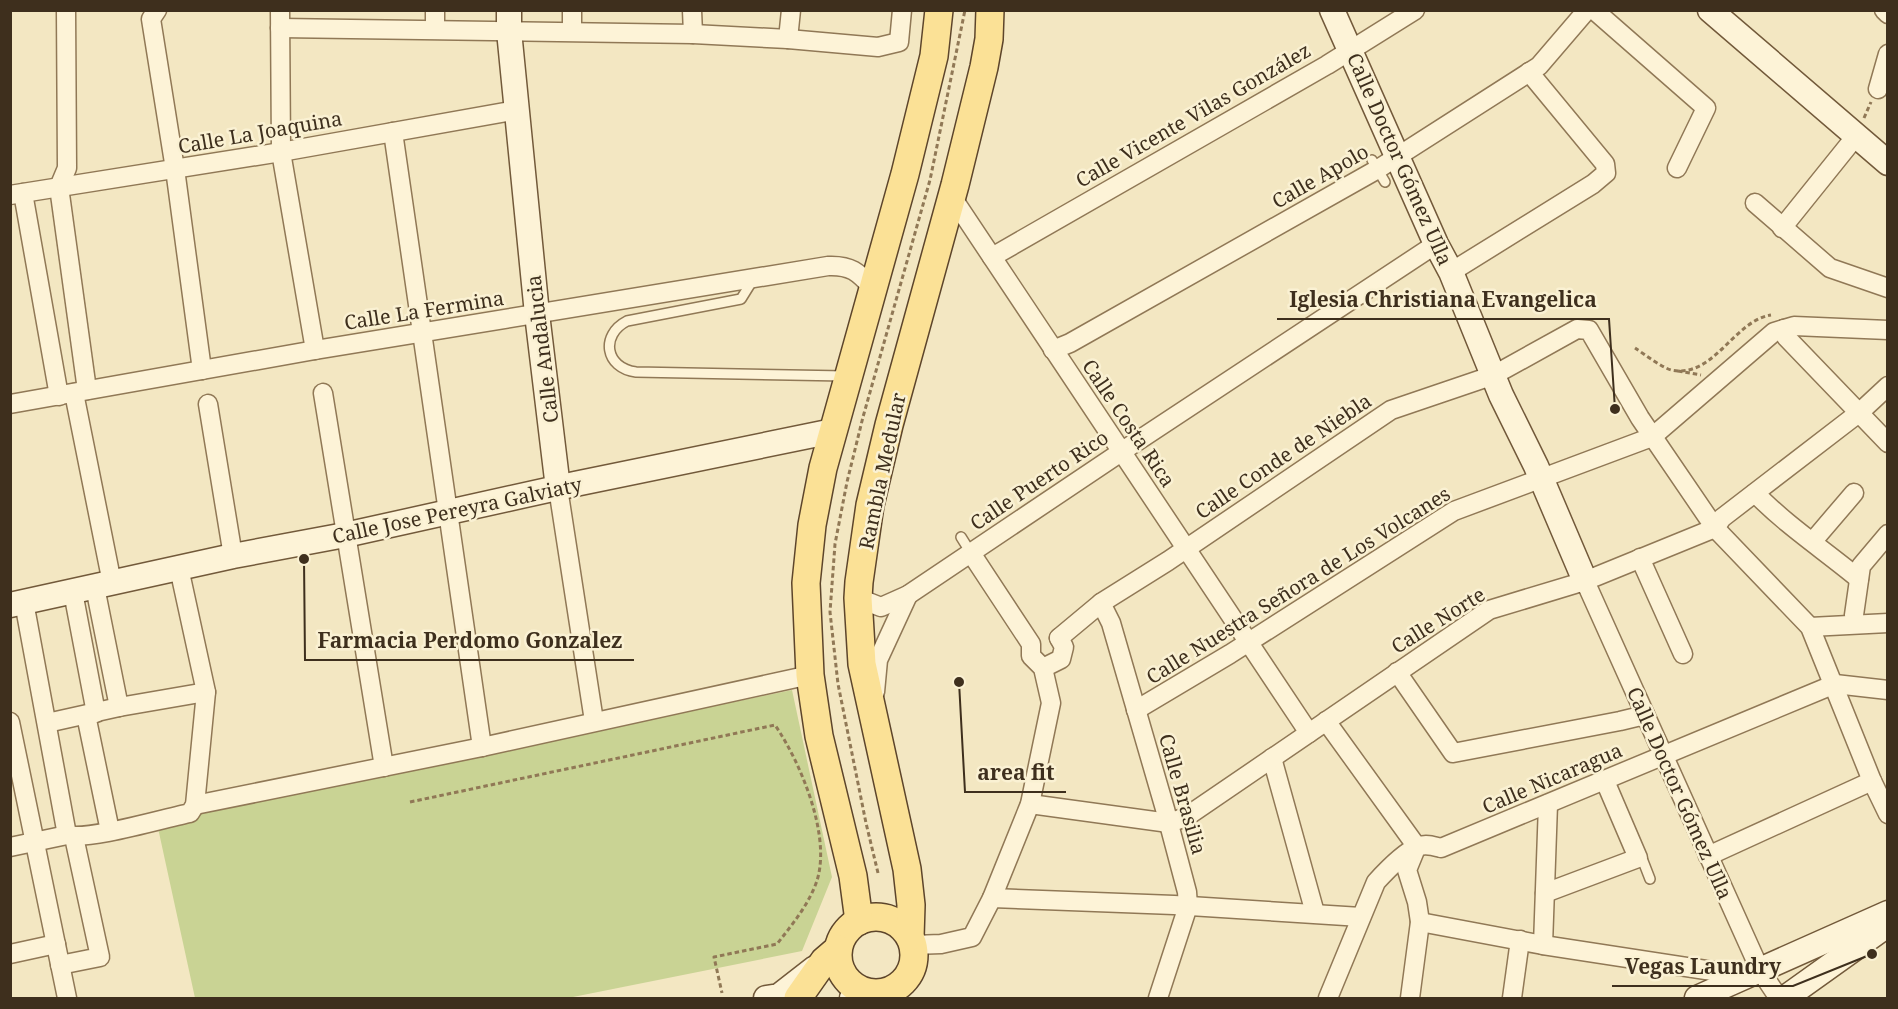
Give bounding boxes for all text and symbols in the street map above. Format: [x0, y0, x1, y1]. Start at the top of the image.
street label: Calle Vicente Vilas González [1071, 37, 1315, 193]
street label: Calle Doctor Gómez Ulla [1341, 49, 1459, 269]
street label: Calle La Joaquina [176, 104, 344, 160]
street label: Calle Apolo [1267, 137, 1373, 215]
street label: Calle Andalucia [520, 274, 564, 424]
callout: Iglesia Christiana Evangelica [1277, 280, 1609, 319]
street label: Calle La Fermina [342, 284, 506, 336]
text: Iglesia Christiana Evangelica [1289, 285, 1597, 313]
street label: Calle Costa Rica [1076, 354, 1182, 492]
street label: Calle Conde de Niebla [1190, 387, 1376, 525]
street label: Rambla Medular [852, 390, 912, 552]
street label: Calle Puerto Rico [965, 424, 1113, 536]
street label: Calle Jose Pereyra Galviaty [330, 470, 585, 550]
street label: Calle Nuestra Señora de Los Volcanes [1141, 480, 1455, 690]
street label: Calle Norte [1386, 581, 1490, 659]
callout: Farmacia Perdomo Gonzalez [305, 621, 634, 660]
text: Farmacia Perdomo Gonzalez [318, 626, 622, 654]
street label: Calle Doctor Gómez Ulla [1621, 683, 1739, 903]
street label: Calle Brasilia [1153, 730, 1213, 858]
street label: Calle Nicaragua [1478, 736, 1626, 820]
callout: area fit [965, 753, 1066, 792]
text: area fit [977, 758, 1055, 786]
callout: Vegas Laundry [1612, 947, 1793, 986]
text: Vegas Laundry [1625, 952, 1782, 980]

